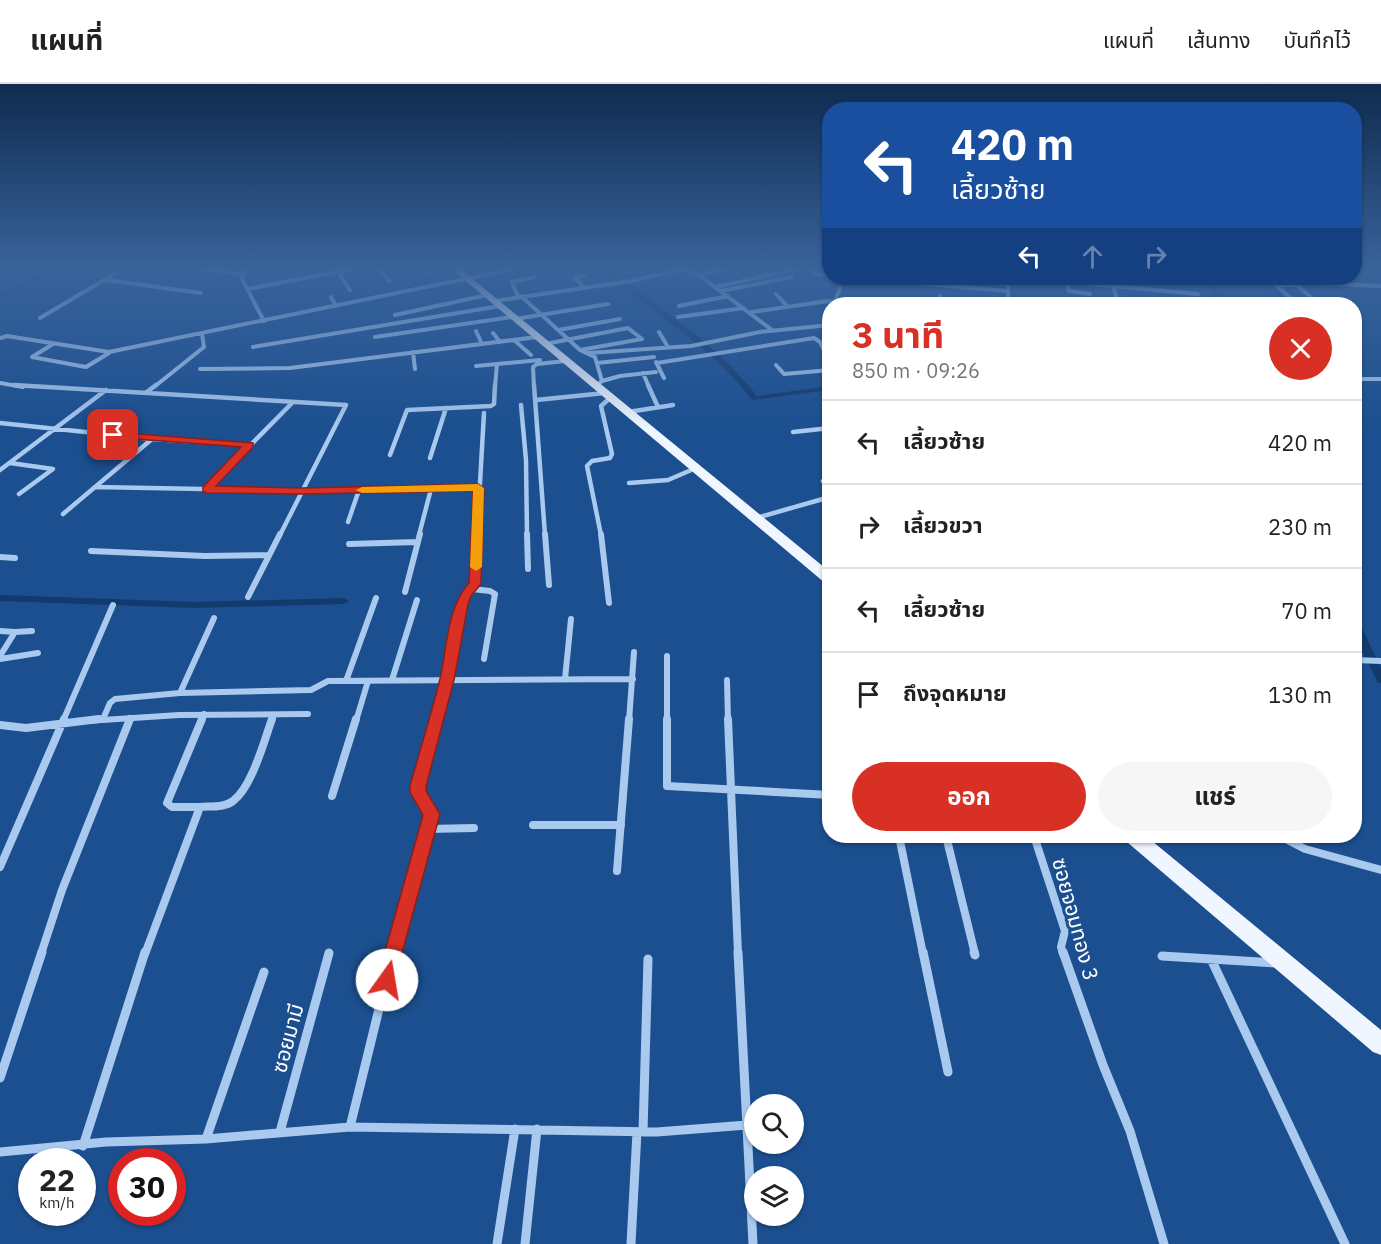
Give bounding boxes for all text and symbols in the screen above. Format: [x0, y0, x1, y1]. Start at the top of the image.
text: แผนที่ [30, 21, 103, 58]
text: แผนที่ [1103, 26, 1154, 54]
text: เส้นทาง [1187, 26, 1251, 54]
text: บันทึกไว้ [1284, 26, 1351, 54]
text: 420 m [951, 117, 1074, 172]
icon: left [852, 126, 930, 204]
text: เลี้ยวซ้าย [951, 171, 1045, 206]
icon: left [1013, 240, 1046, 273]
icon: ahead [1076, 240, 1109, 273]
icon: right [1139, 240, 1172, 273]
text: 3 นาที [852, 311, 944, 358]
button: close [1269, 317, 1332, 380]
text: 850 m · 09:26 [852, 357, 980, 384]
pin [87, 409, 138, 460]
icon: arrive [96, 418, 129, 451]
icon: left [852, 426, 885, 459]
text: เลี้ยวซ้าย [903, 426, 985, 455]
text: 420 m [1268, 428, 1332, 457]
icon: right [852, 510, 885, 543]
text: เลี้ยวขวา [903, 510, 983, 539]
text: 230 m [1268, 512, 1332, 541]
icon: left [852, 594, 885, 627]
text: เลี้ยวซ้าย [903, 594, 985, 623]
text: 70 m [1281, 596, 1332, 625]
icon: arrive [852, 678, 885, 711]
text: ถึงจุดหมาย [903, 678, 1007, 707]
text: 130 m [1268, 680, 1332, 709]
button: ออก [852, 762, 1086, 831]
button: แชร์ [1098, 762, 1332, 831]
street label: ซอยจอมทอง 3 [1046, 855, 1106, 983]
position arrow [355, 948, 419, 1012]
street label: ซอยมามี [264, 1000, 310, 1076]
map controls [744, 1094, 804, 1226]
button: search [744, 1094, 804, 1154]
speed limit sign: 30 [108, 1148, 186, 1226]
text: 22 [39, 1160, 75, 1199]
button: layers [744, 1166, 804, 1226]
text: km/h [39, 1193, 75, 1212]

